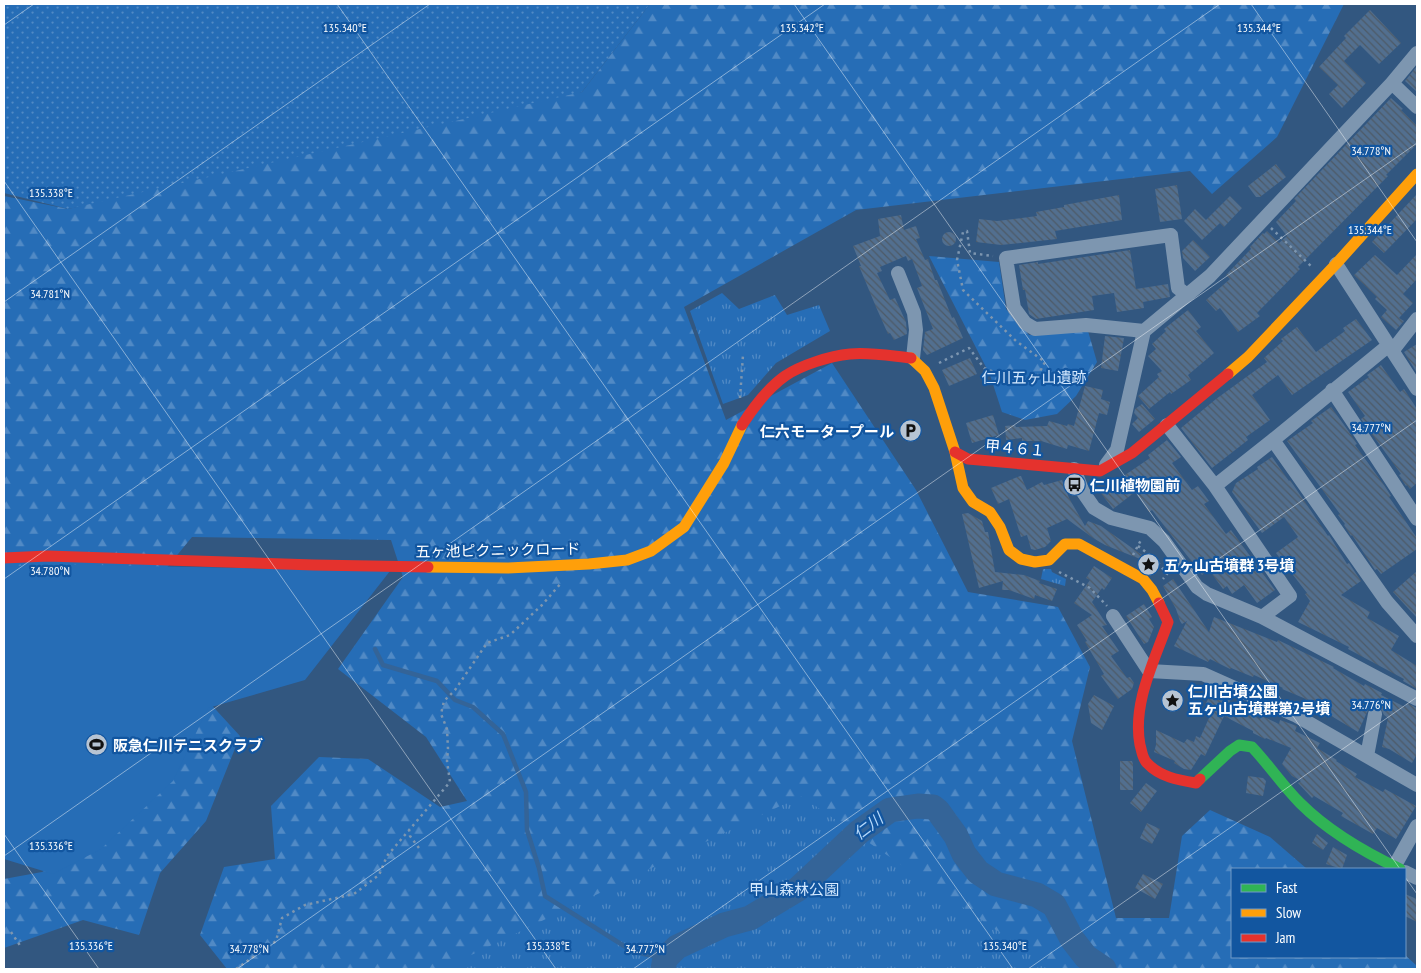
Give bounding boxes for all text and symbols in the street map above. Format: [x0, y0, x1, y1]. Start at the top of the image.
text: 135.340°E [323, 20, 367, 35]
text: 135.342°E [780, 20, 824, 35]
text: 135.344°E [1237, 20, 1281, 35]
text: 34.778°N [1351, 143, 1391, 158]
text: 135.338°E [29, 185, 73, 200]
text: 135.344°E [1348, 222, 1392, 237]
text: 34.781°N [30, 286, 70, 301]
park label: 仁川五ヶ山遺跡 [981, 368, 1087, 387]
parking icon: 仁六モータープール [898, 419, 922, 443]
text: 34.777°N [1351, 420, 1391, 435]
place label: 仁六モータープール [760, 422, 894, 441]
street label: 甲４６１ [984, 436, 1046, 460]
bus stop icon: 仁川植物園前 [1062, 473, 1086, 497]
place label: 仁川植物園前 [1090, 476, 1180, 495]
street label: 五ヶ池ピクニックロード [415, 539, 581, 561]
place icon: 五ヶ山古墳群 3号墳 [1136, 553, 1160, 577]
place label: 五ヶ山古墳群 3号墳 [1164, 556, 1294, 575]
text: 34.780°N [30, 563, 70, 578]
place label: 仁川古墳公園 五ヶ山古墳群第2号墳 [1188, 682, 1330, 718]
place icon: 仁川古墳公園 五ヶ山古墳群第2号墳 [1160, 688, 1184, 712]
text: 34.776°N [1351, 697, 1391, 712]
sports icon: 阪急仁川テニスクラブ [85, 733, 109, 757]
place label: 阪急仁川テニスクラブ [113, 736, 263, 755]
water label: 仁川 [849, 807, 888, 844]
text: 135.336°E [29, 838, 73, 853]
legend [1231, 868, 1406, 958]
text: Fast [1276, 878, 1297, 897]
park label: 甲山森林公園 [749, 880, 839, 899]
text: Slow [1276, 903, 1301, 922]
text: Jam [1275, 928, 1295, 947]
text: 135.336°E [69, 938, 113, 953]
text: 135.338°E [526, 938, 570, 953]
text: 135.340°E [983, 938, 1027, 953]
text: 34.778°N [229, 941, 269, 956]
text: 34.777°N [625, 941, 665, 956]

